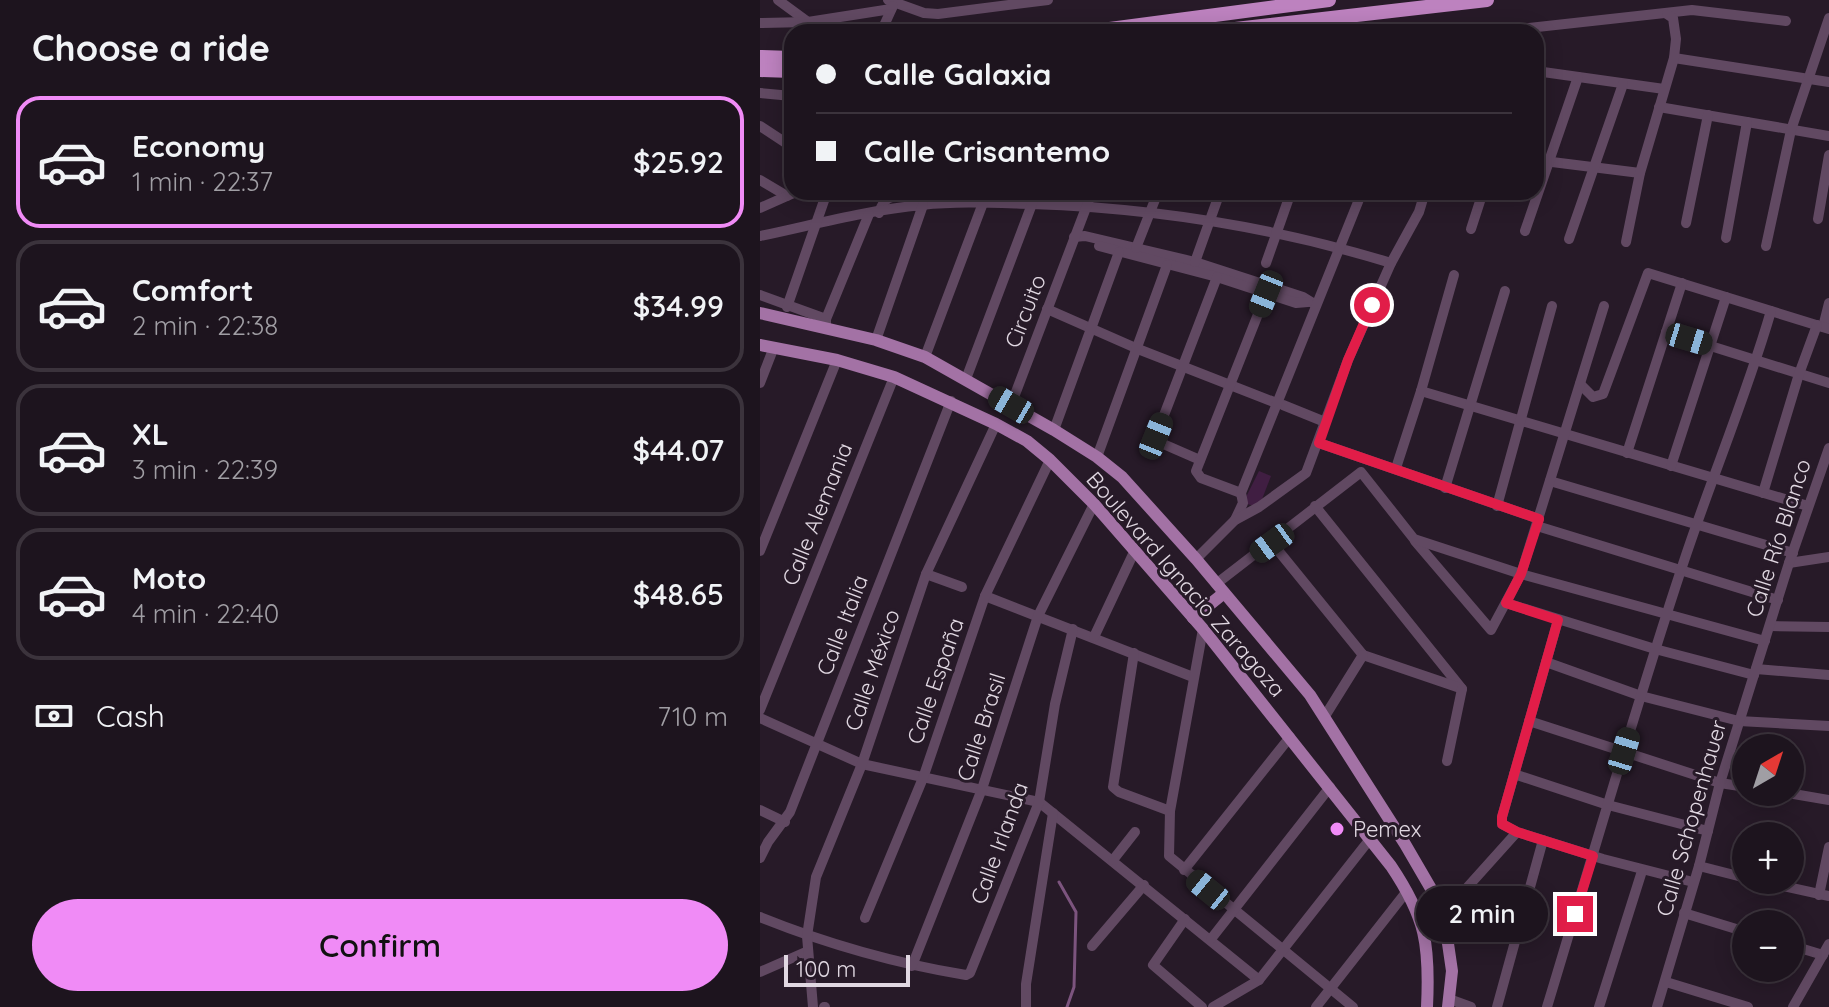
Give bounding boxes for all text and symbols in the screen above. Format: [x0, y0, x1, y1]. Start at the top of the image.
text: Choose a ride [32, 25, 270, 70]
text: Calle Galaxia [864, 55, 1051, 93]
icon: car [36, 126, 108, 198]
text: Economy [132, 127, 265, 165]
text: Calle Crisantemo [864, 132, 1110, 170]
text: $25.92 [633, 143, 724, 181]
text: 1 min · 22:37 [132, 165, 273, 198]
car [1246, 267, 1286, 321]
icon: car [36, 270, 108, 342]
street label: Circuito [998, 270, 1052, 352]
text: Comfort [132, 271, 253, 309]
text: $34.99 [633, 287, 724, 325]
route start [1354, 287, 1390, 323]
text: 2 min · 22:38 [132, 309, 278, 342]
car [1663, 321, 1715, 357]
car [984, 383, 1038, 427]
car [1136, 409, 1176, 463]
icon: car [36, 414, 108, 486]
text: XL [132, 415, 169, 453]
text: $44.07 [633, 431, 724, 469]
street label: Calle Alemania [776, 438, 858, 590]
text: 3 min · 22:39 [132, 453, 278, 486]
street label: Calle Río Blanco [1739, 455, 1817, 621]
street label: Boulevard Ignacio Zaragoza [1080, 466, 1292, 702]
car [1246, 519, 1298, 567]
icon: car [36, 558, 108, 630]
text: Moto [132, 559, 206, 597]
street label: Calle Italia [810, 571, 874, 679]
text: $48.65 [633, 575, 724, 613]
text: 4 min · 22:40 [132, 597, 279, 630]
street label: Calle México [838, 606, 906, 734]
street label: Calle España [900, 614, 970, 748]
street label: Calle Brasil [950, 669, 1012, 785]
icon: cash [32, 694, 76, 738]
text: Cash [96, 697, 165, 735]
text: 710 m [658, 700, 728, 733]
street label: Calle Schopenhauer [1650, 716, 1733, 919]
car [1606, 725, 1642, 777]
north arrow [1732, 734, 1804, 806]
map controls [1732, 734, 1804, 982]
street label: Calle Irlanda [964, 778, 1034, 908]
place label: Pemex [1353, 815, 1421, 843]
marker: Pemex [1328, 820, 1346, 838]
button: + [1732, 822, 1804, 894]
car [1182, 866, 1234, 914]
callout: 2 min [1415, 886, 1547, 942]
route end [1557, 896, 1593, 932]
text: 2 min [1448, 897, 1516, 930]
button: Confirm [32, 899, 728, 991]
button: − [1732, 910, 1804, 982]
scale bar [784, 951, 910, 987]
text: 100 m [796, 955, 856, 983]

